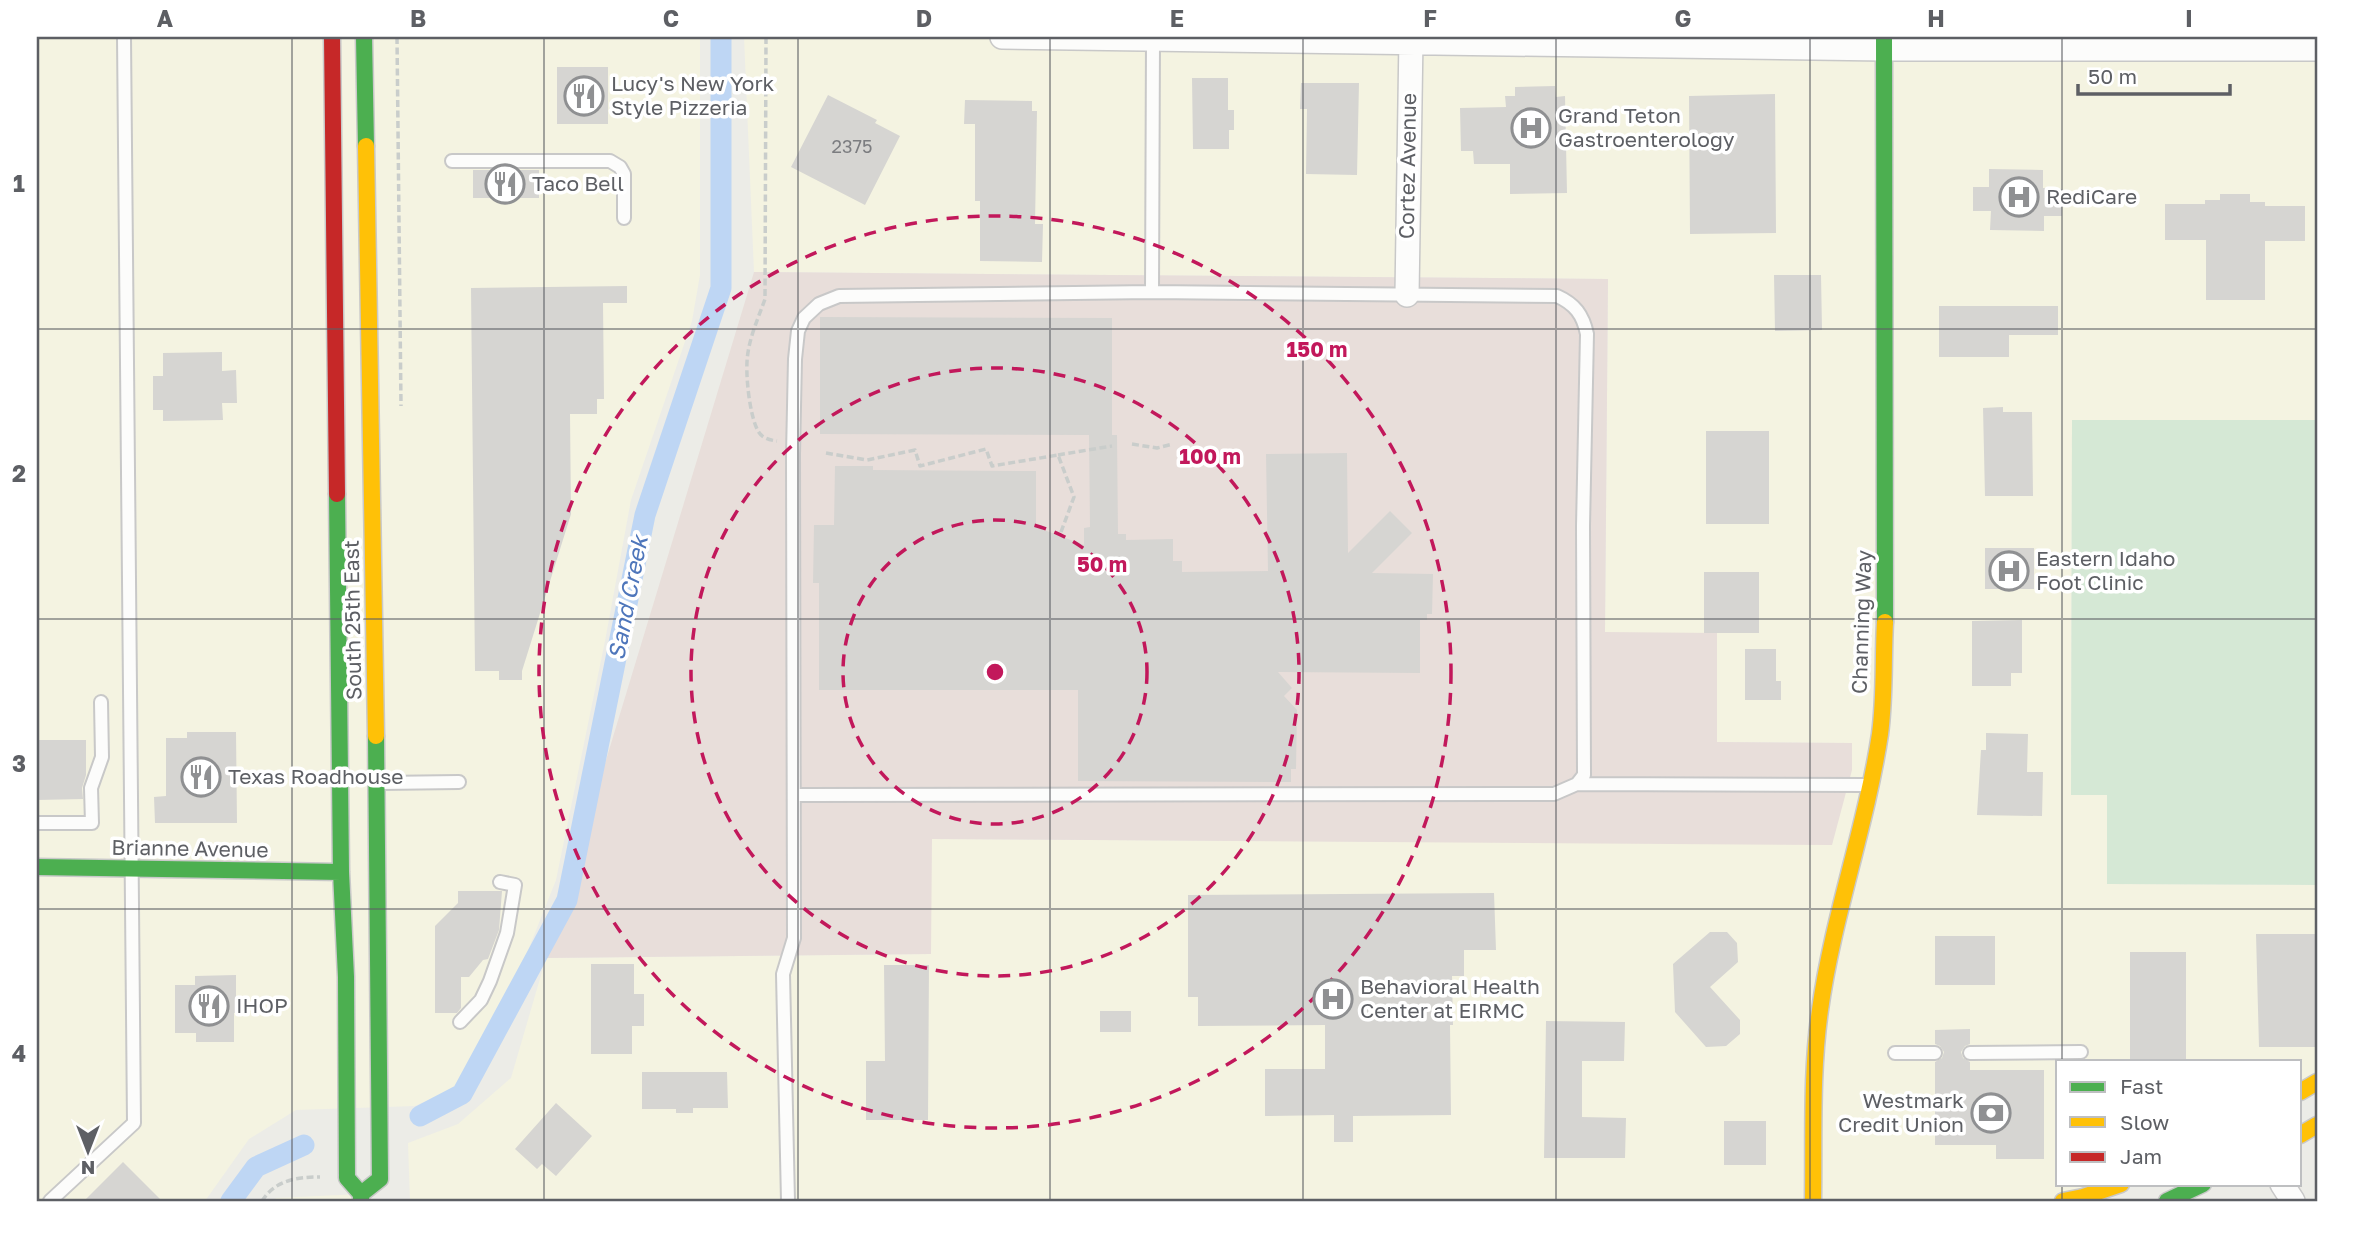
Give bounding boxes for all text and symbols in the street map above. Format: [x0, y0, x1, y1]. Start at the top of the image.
text: A [157, 4, 174, 32]
text: B [410, 4, 426, 32]
text: C [663, 4, 679, 32]
text: D [916, 4, 932, 32]
text: E [1170, 4, 1184, 32]
text: F [1423, 4, 1437, 32]
text: G [1675, 4, 1691, 32]
text: H [1927, 4, 1945, 32]
text: I [2185, 4, 2193, 32]
scale bar [2078, 52, 2230, 96]
text: 50 m [2088, 63, 2137, 89]
place label: Lucy's New York Style Pizzeria [611, 70, 775, 120]
restaurant icon: Lucy's New York Style Pizzeria [563, 75, 605, 117]
street label: Cortez Avenue [1393, 93, 1421, 239]
place label: Grand Teton Gastroenterology [1558, 102, 1735, 152]
hospital icon: Grand Teton Gastroenterology [1510, 107, 1552, 149]
house number: 2375 [832, 135, 872, 157]
restaurant icon: Taco Bell [484, 163, 526, 205]
text: 1 [13, 169, 25, 197]
place label: Taco Bell [532, 170, 624, 196]
hospital icon: RediCare [1998, 176, 2040, 218]
place label: RediCare [2046, 183, 2137, 209]
text: 150 m [1287, 336, 1347, 362]
text: 100 m [1179, 443, 1241, 469]
text: 2 [12, 459, 26, 487]
water label: Sand Creek [601, 531, 653, 662]
street label: South 25th East [338, 540, 366, 700]
place label: Eastern Idaho Foot Clinic [2036, 545, 2175, 595]
street label: Channing Way [1845, 549, 1877, 694]
hospital icon: Eastern Idaho Foot Clinic [1988, 550, 2030, 592]
text: 50 m [1077, 551, 1127, 577]
centre of rings [983, 660, 1007, 684]
text: 3 [12, 749, 26, 777]
restaurant icon: Texas Roadhouse [180, 756, 222, 798]
place label: Texas Roadhouse [228, 763, 403, 789]
street label: Brianne Avenue [111, 834, 269, 862]
place label: Behavioral Health Center at EIRMC [1360, 973, 1540, 1023]
hospital icon: Behavioral Health Center at EIRMC [1312, 978, 1354, 1020]
restaurant icon: IHOP [188, 985, 230, 1027]
place label: IHOP [236, 992, 288, 1018]
text: 4 [12, 1039, 26, 1067]
legend [2056, 1060, 2302, 1186]
text: Fast [2120, 1073, 2163, 1099]
place label: Westmark Credit Union [1838, 1087, 1964, 1137]
bank icon: Westmark Credit Union [1970, 1092, 2012, 1134]
text: Slow [2120, 1109, 2169, 1135]
north arrow [52, 1116, 122, 1186]
text: Jam [2120, 1143, 2162, 1169]
text: N [81, 1157, 95, 1180]

